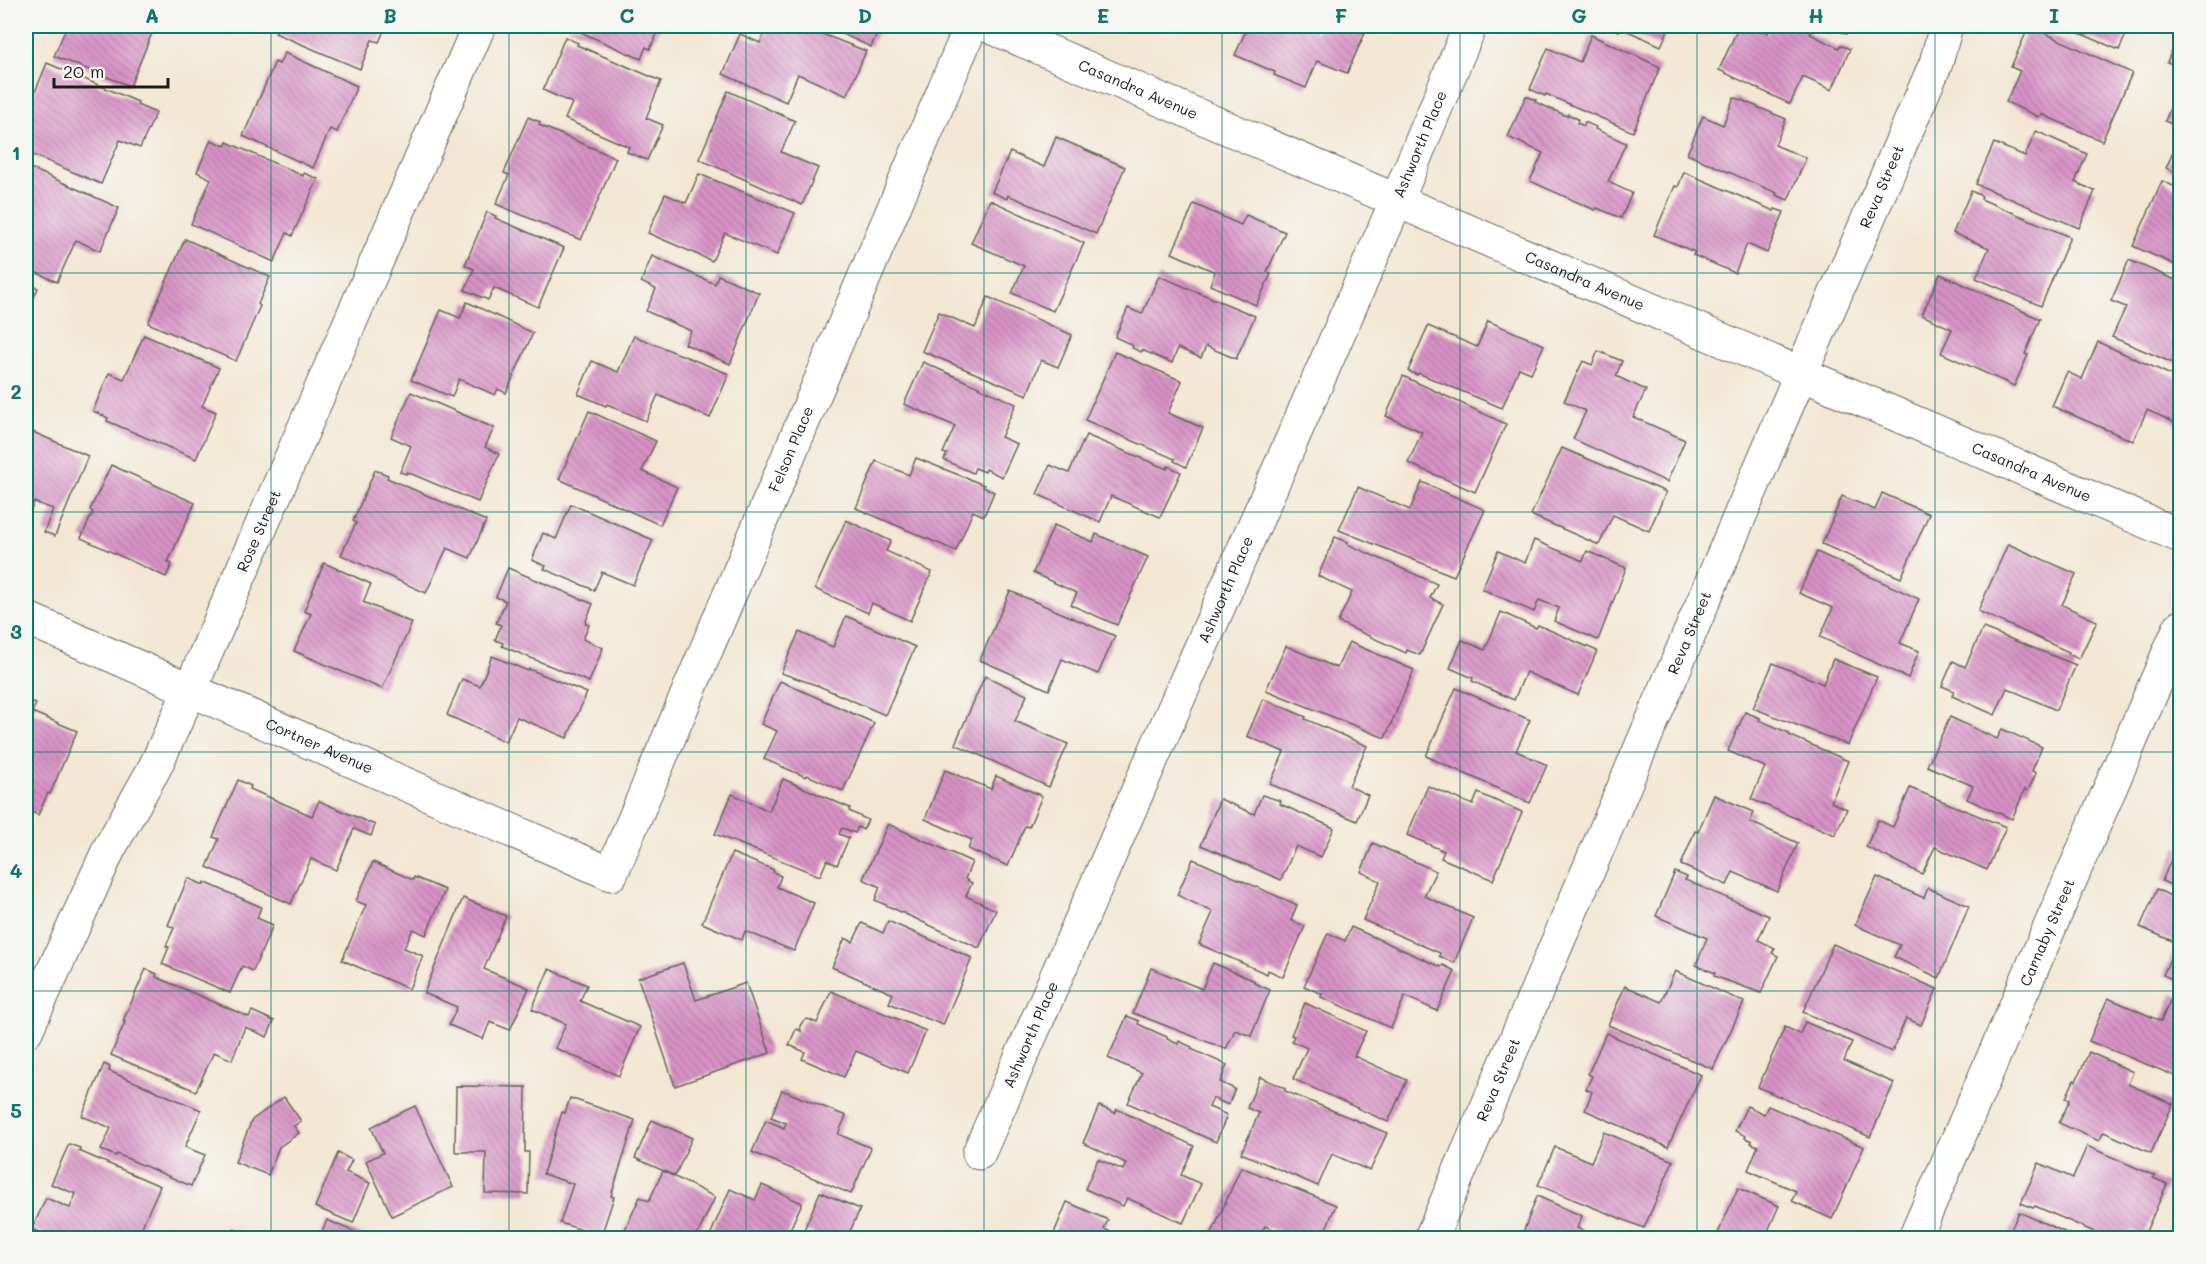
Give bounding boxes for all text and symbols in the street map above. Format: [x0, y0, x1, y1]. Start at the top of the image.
text: A [145, 2, 159, 28]
text: B [383, 2, 397, 28]
text: C [620, 2, 635, 28]
text: D [858, 2, 872, 28]
text: E [1097, 2, 1109, 28]
text: F [1335, 2, 1348, 28]
text: G [1571, 2, 1587, 28]
text: H [1808, 2, 1824, 28]
text: I [2049, 2, 2059, 28]
scale bar [54, 51, 168, 89]
street label: Casandra Avenue [1075, 54, 1201, 123]
text: 20 m [63, 59, 104, 83]
street label: Ashworth Place [1388, 87, 1451, 201]
text: 1 [12, 139, 20, 165]
street label: Reva Street [1854, 142, 1908, 231]
street label: Casandra Avenue [1522, 246, 1648, 315]
text: 2 [10, 378, 22, 404]
street label: Felson Place [763, 403, 817, 495]
street label: Casandra Avenue [1969, 437, 2095, 506]
street label: Rose Street [232, 486, 285, 575]
street label: Ashworth Place [1193, 533, 1257, 646]
street label: Reva Street [1662, 588, 1716, 677]
text: 3 [10, 618, 22, 644]
street label: Cortner Avenue [263, 713, 377, 778]
text: 4 [10, 857, 23, 883]
street label: Carnaby Street [2014, 875, 2079, 989]
street label: Ashworth Place [998, 978, 1062, 1091]
street label: Reva Street [1471, 1035, 1524, 1124]
text: 5 [10, 1097, 22, 1123]

